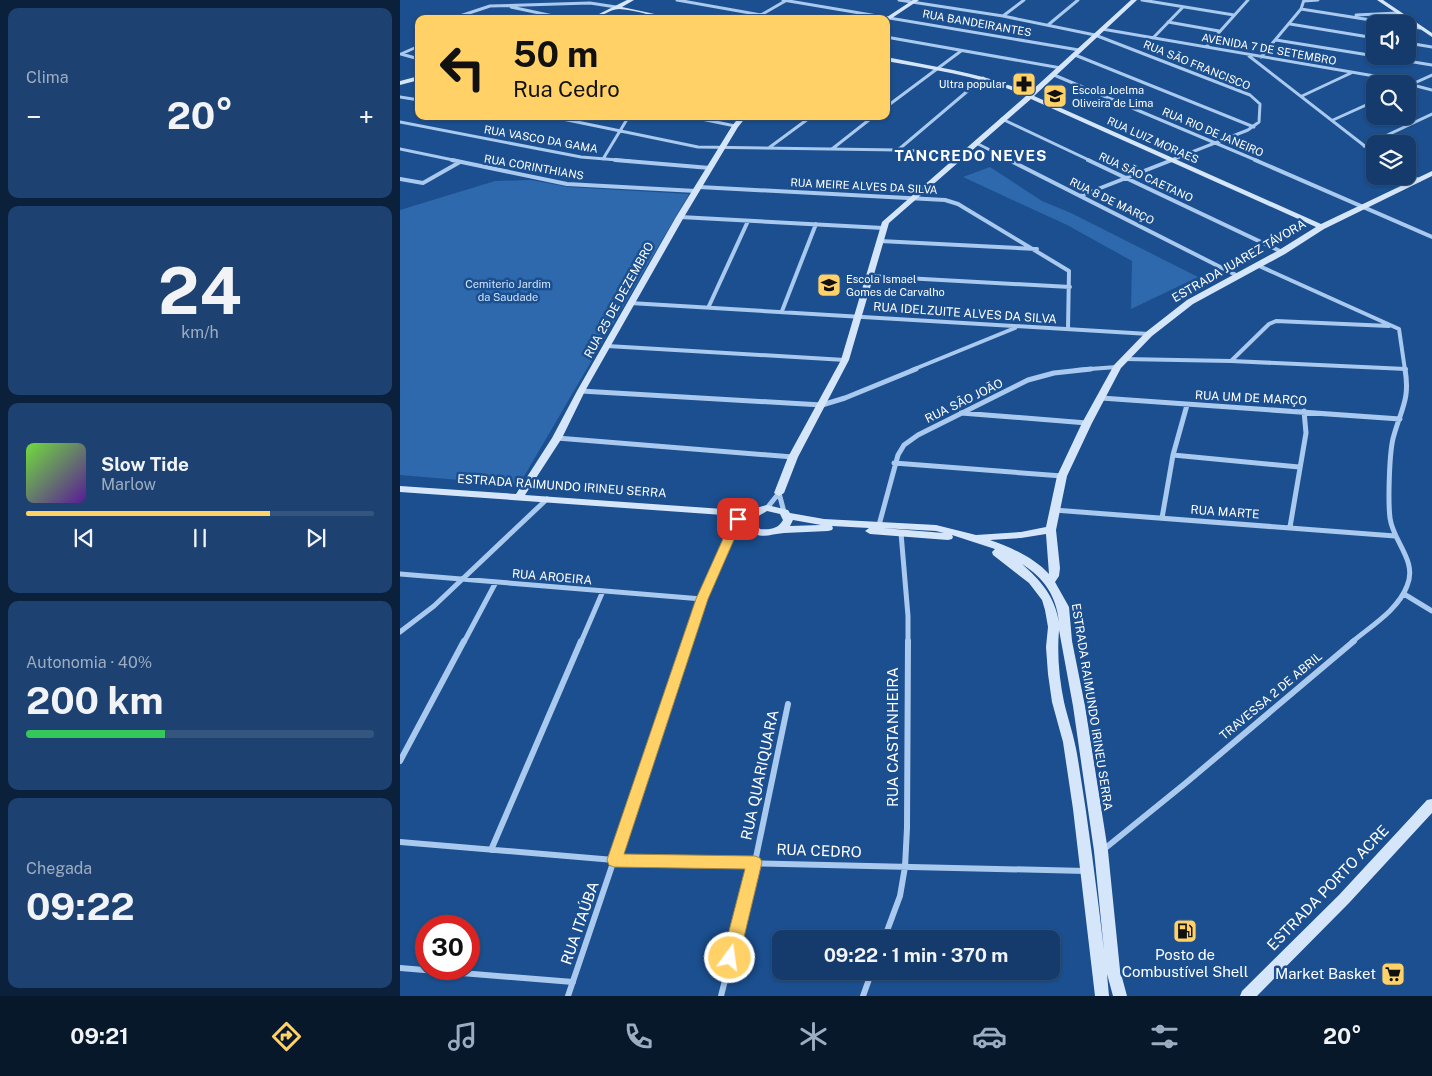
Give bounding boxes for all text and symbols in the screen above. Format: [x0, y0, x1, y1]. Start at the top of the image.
street label: RUA BANDEIRANTES [922, 8, 1032, 38]
map controls [1366, 15, 1416, 185]
button: sound [1366, 15, 1416, 65]
street label: AVENIDA 7 DE SETEMBRO [1201, 31, 1337, 67]
text: 50 m [513, 34, 598, 75]
icon: left [430, 35, 495, 100]
street label: RUA SÃO FRANCISCO [1142, 38, 1252, 92]
text: Clima [26, 68, 69, 87]
pharmacy icon: Ultra popular [1011, 71, 1037, 97]
button: search [1366, 75, 1416, 125]
text: Rua Cedro [513, 76, 620, 102]
place label: Ultra popular [939, 78, 1006, 90]
school or university icon: Escola Joelma Oliveira de Lima [1042, 83, 1068, 109]
place label: Escola Joelma Oliveira de Lima [1072, 84, 1153, 109]
text: 20° [167, 93, 233, 138]
text: − [26, 100, 42, 133]
text: + [358, 100, 374, 133]
street label: RUA RIO DE JANEIRO [1161, 105, 1265, 159]
street label: RUA LUIZ MORAES [1105, 114, 1201, 166]
street label: RUA VASCO DA GAMA [483, 123, 599, 155]
button: layers [1366, 135, 1416, 185]
district label: TANCREDO NEVES [895, 147, 1047, 164]
street label: RUA SÃO CAETANO [1097, 150, 1195, 204]
street label: RUA CORINTHIANS [483, 152, 585, 182]
street label: RUA 8 DE MARÇO [1067, 175, 1156, 228]
street label: RUA MEIRE ALVES DA SILVA [790, 176, 938, 196]
street label: ESTRADA JUAREZ TÁVORA [1169, 217, 1309, 305]
street label: RUA 25 DE DEZEMBRO [581, 239, 657, 360]
text: 24 [158, 252, 242, 329]
school or university icon: Escola Ismael Gomes de Carvalho [816, 272, 842, 298]
place label: Escola Ismael Gomes de Carvalho [846, 273, 945, 298]
park label: Cemiterio Jardim da Saudade [465, 278, 551, 303]
street label: RUA IDELZUITE ALVES DA SILVA [873, 300, 1058, 326]
text: km/h [181, 323, 219, 342]
street label: RUA SÃO JOÃO [923, 376, 1005, 426]
street label: RUA UM DE MARÇO [1195, 388, 1308, 408]
text: Slow Tide [101, 453, 189, 475]
street label: ESTRADA RAIMUNDO IRINEU SERRA [457, 472, 668, 500]
text: Marlow [101, 475, 156, 494]
pin [717, 498, 759, 540]
street label: RUA MARTE [1190, 503, 1260, 521]
icon: arrive [724, 505, 752, 533]
icon: previous [70, 524, 98, 552]
icon: pause [186, 524, 214, 552]
icon: next [302, 524, 330, 552]
street label: RUA AROEIRA [511, 567, 593, 588]
street label: ESTRADA RAIMUNDO IRINEU SERRA [1069, 602, 1115, 812]
street label: TRAVESSA 2 DE ABRIL [1217, 649, 1325, 743]
text: Autonomia · 40% [26, 653, 152, 672]
street label: RUA CASTANHEIRA [884, 667, 901, 807]
text: 200 km [26, 678, 164, 723]
street label: RUA QUARIQUARA [737, 708, 782, 842]
street label: ESTRADA PORTO ACRE [1263, 822, 1392, 954]
street label: RUA CEDRO [776, 841, 862, 860]
text: Chegada [26, 859, 92, 878]
street label: RUA ITAÚBA [556, 878, 602, 967]
text: 09:22 [26, 884, 135, 929]
speed limit sign: 30 [415, 915, 480, 980]
fuel station icon: Posto de Combustível Shell [1172, 918, 1198, 944]
position arrow [703, 931, 755, 983]
text: 09:22 · 1 min · 370 m [824, 944, 1008, 966]
place label: Posto de Combustível Shell [1122, 946, 1248, 980]
supermarket icon: Market Basket [1380, 961, 1406, 987]
place label: Market Basket [1275, 965, 1376, 982]
icon: directions [269, 1019, 304, 1054]
icon: music [445, 1019, 480, 1054]
icon: phone [621, 1019, 656, 1054]
icon: climate [796, 1019, 831, 1054]
icon: car [972, 1019, 1007, 1054]
icon: filters [1147, 1019, 1182, 1054]
text: 09:21 [70, 1023, 129, 1049]
text: 20° [1323, 1023, 1362, 1049]

